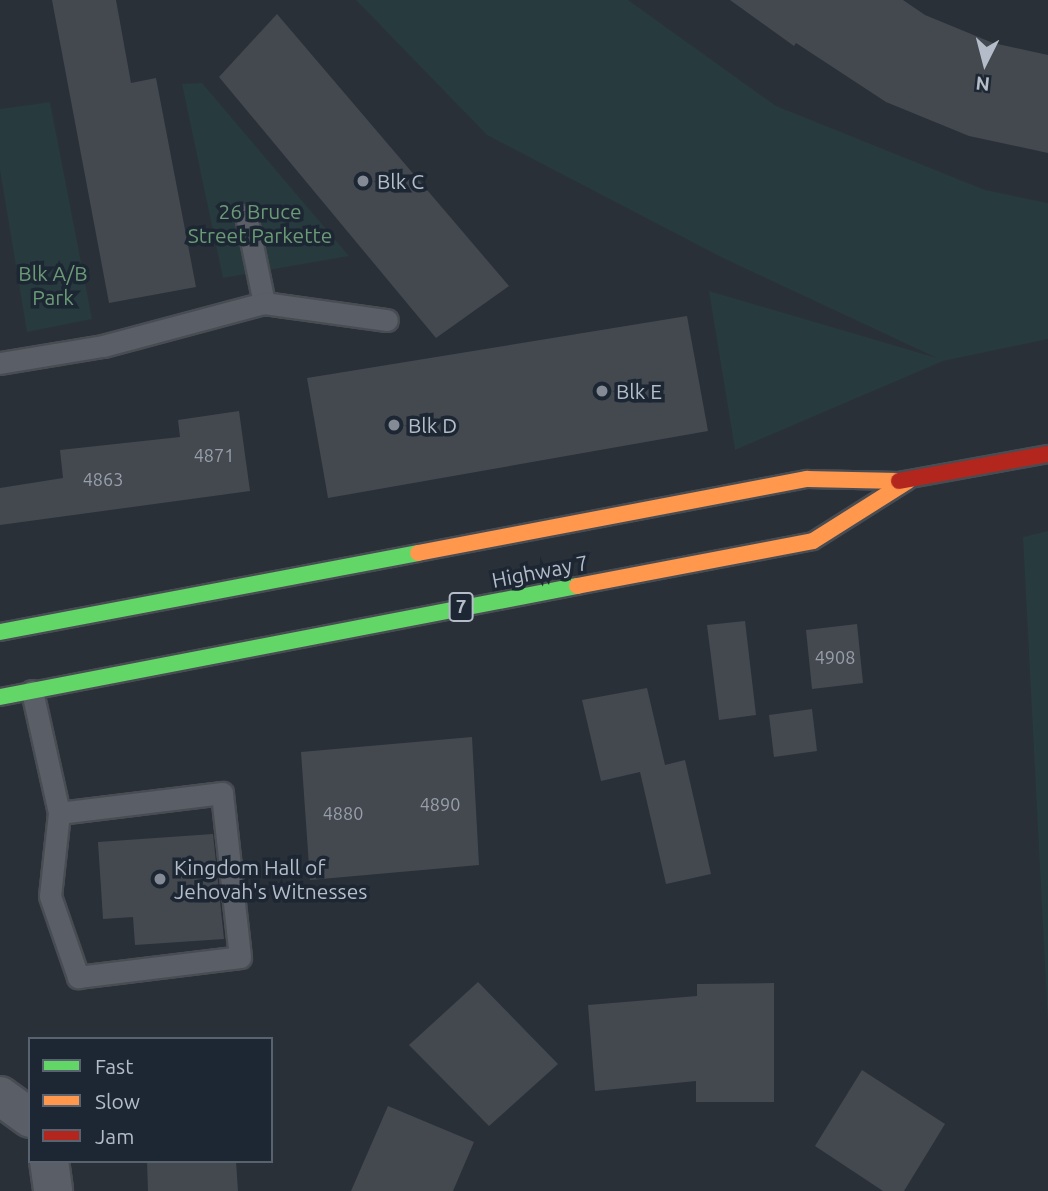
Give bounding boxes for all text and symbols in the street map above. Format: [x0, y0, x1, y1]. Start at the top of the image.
north arrow [950, 28, 1020, 98]
text: N [975, 72, 991, 96]
place label: Blk C [377, 168, 424, 194]
marker: Blk C [355, 173, 371, 189]
park label: 26 Bruce Street Parkette [188, 198, 332, 248]
park label: Blk A/B Park [18, 260, 88, 310]
place label: Blk E [616, 378, 662, 404]
marker: Blk E [594, 383, 610, 399]
place label: Blk D [408, 412, 457, 438]
marker: Blk D [386, 417, 402, 433]
house number: 4871 [194, 444, 234, 466]
house number: 4863 [83, 468, 123, 490]
street label: Highway 7 [490, 549, 590, 593]
road number: 7 [447, 592, 475, 622]
house number: 4908 [815, 646, 855, 668]
house number: 4890 [420, 793, 460, 815]
house number: 4880 [323, 802, 363, 824]
place label: Kingdom Hall of Jehovah's Witnesses [174, 854, 367, 904]
marker: Kingdom Hall of Jehovah's Witnesses [152, 871, 168, 887]
legend [28, 1037, 273, 1163]
text: Fast [95, 1054, 133, 1078]
text: Slow [95, 1089, 140, 1113]
text: Jam [95, 1124, 134, 1148]

